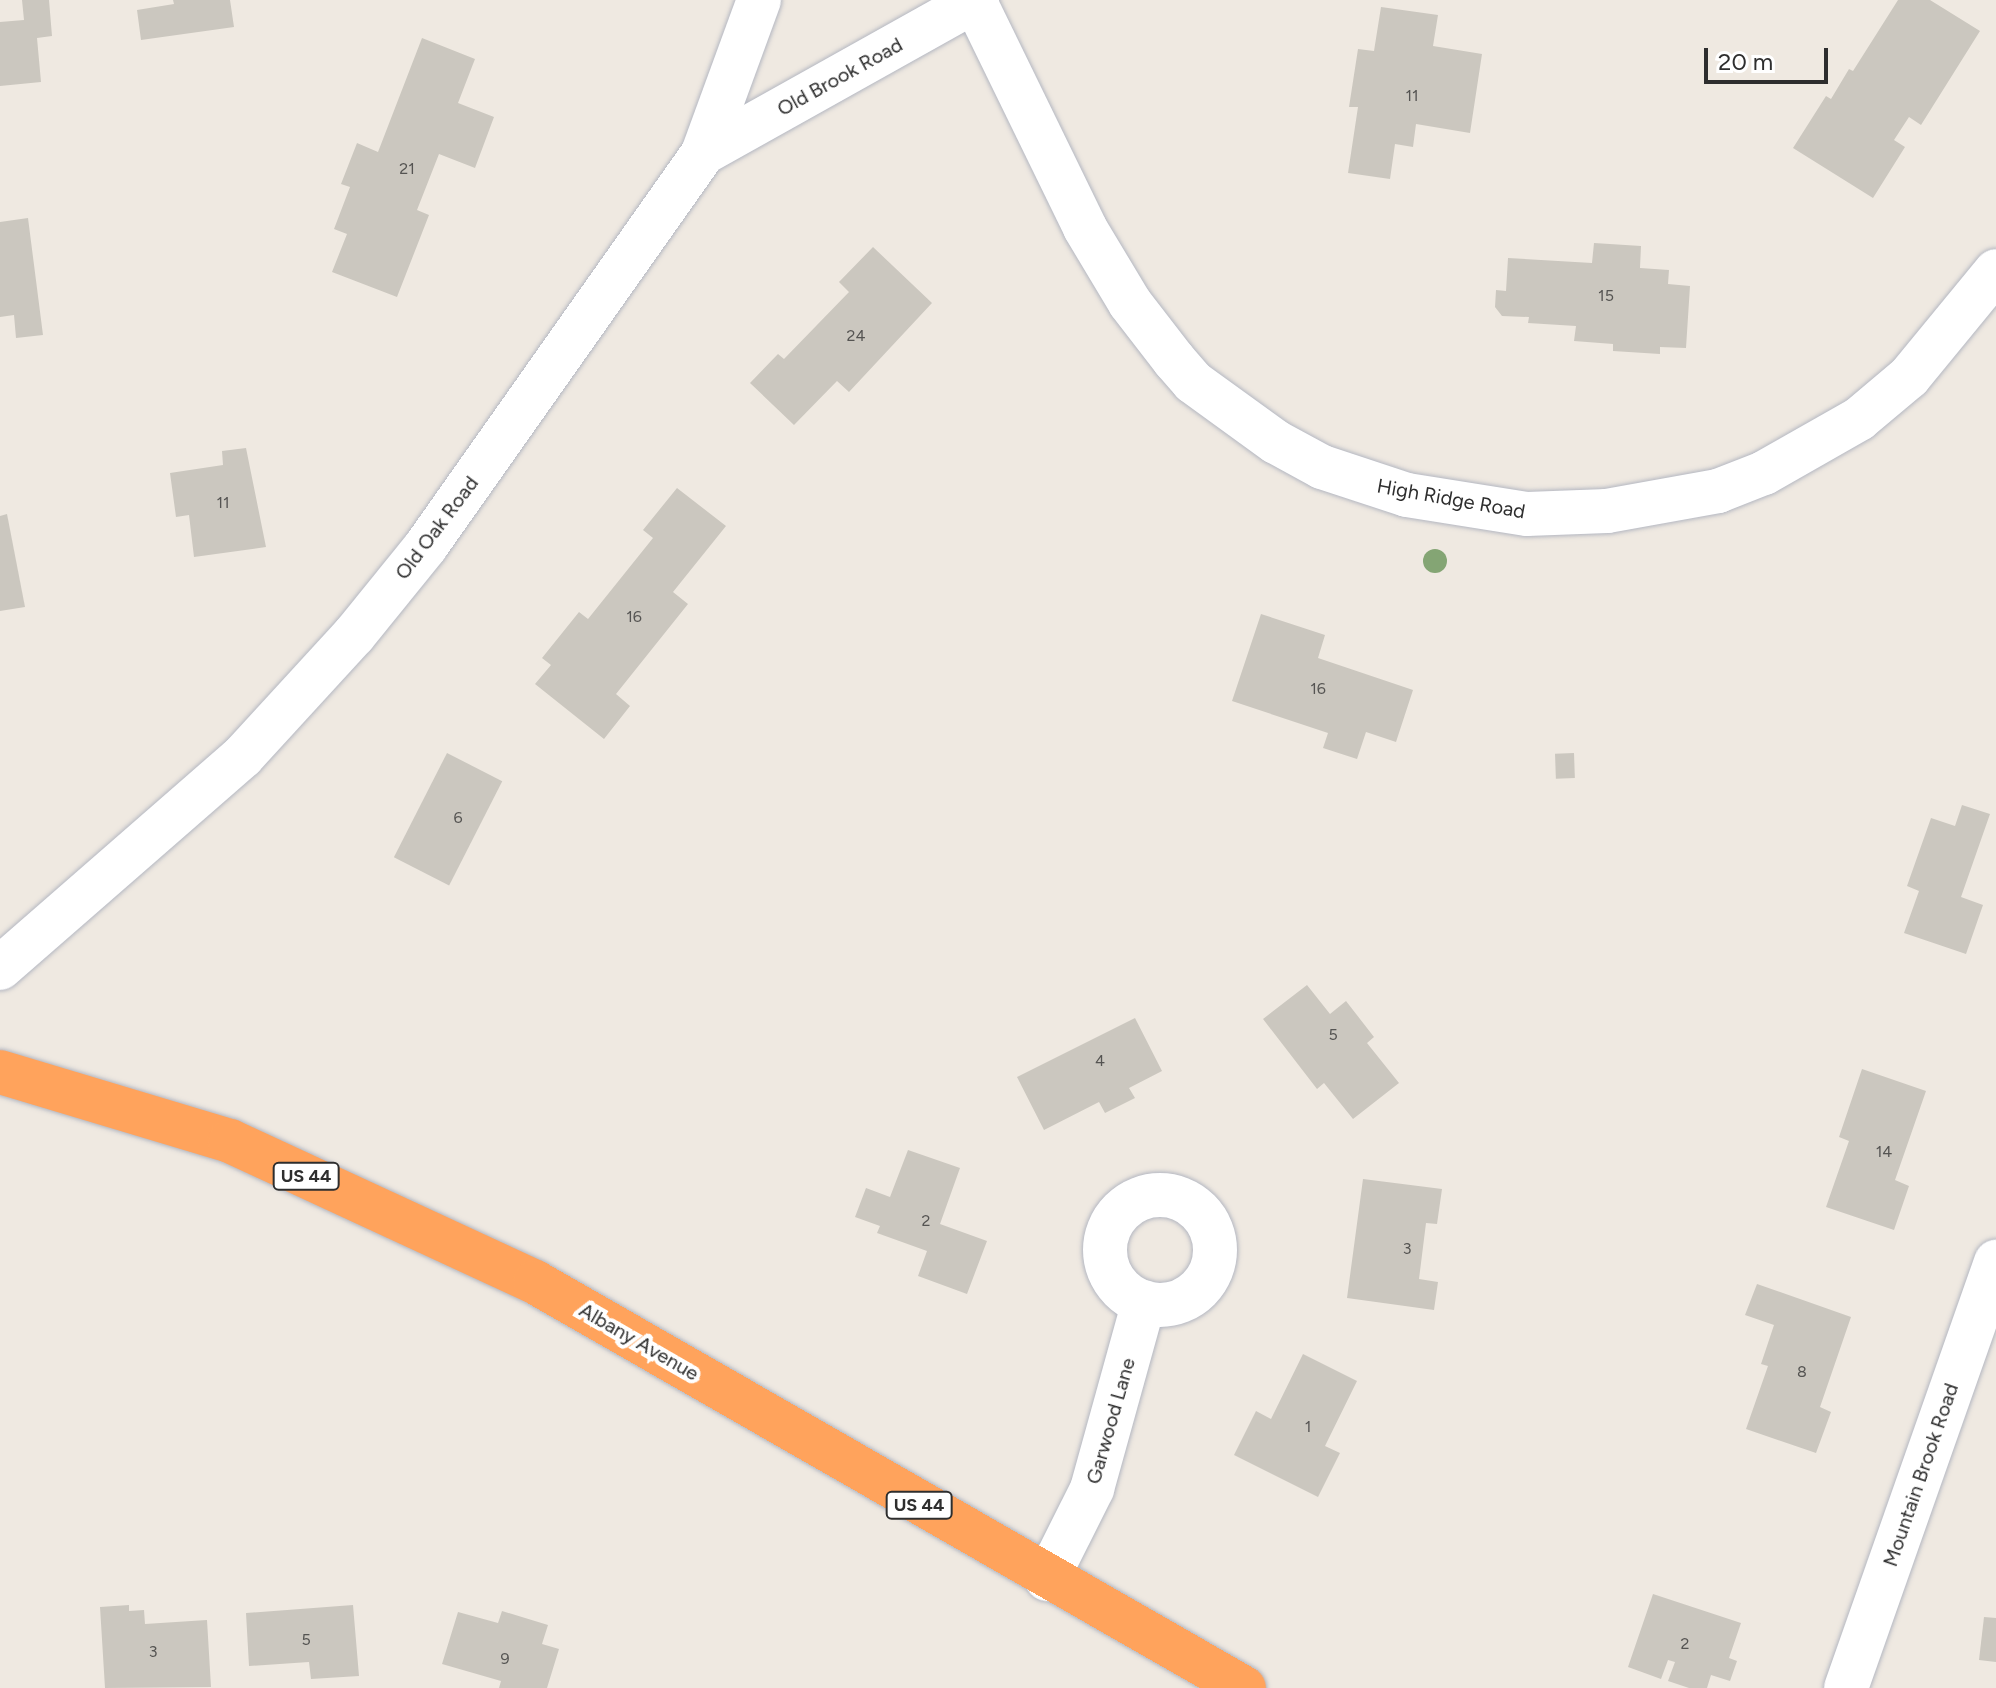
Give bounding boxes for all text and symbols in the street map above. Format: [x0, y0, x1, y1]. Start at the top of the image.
scale bar [1708, 32, 1832, 82]
street label: Old Brook Road [773, 33, 907, 121]
text: 20 m [1718, 47, 1773, 76]
house number: 11 [1405, 86, 1419, 106]
house number: 21 [399, 159, 415, 179]
house number: 15 [1598, 286, 1614, 306]
house number: 24 [847, 326, 865, 346]
street label: Old Oak Road [390, 472, 484, 584]
street label: High Ridge Road [1375, 474, 1527, 524]
house number: 11 [216, 493, 230, 513]
house number: 16 [626, 607, 642, 627]
house number: 16 [1310, 679, 1326, 699]
house number: 6 [453, 808, 463, 828]
house number: 5 [1328, 1025, 1338, 1045]
house number: 4 [1095, 1051, 1105, 1071]
house number: 14 [1876, 1142, 1892, 1162]
road number: US 44 [272, 1162, 340, 1190]
house number: 2 [922, 1211, 930, 1231]
house number: 3 [1403, 1239, 1411, 1259]
street label: Albany Avenue [575, 1298, 703, 1386]
street label: Garwood Lane [1082, 1355, 1140, 1487]
house number: 8 [1797, 1362, 1807, 1382]
street label: Mountain Brook Road [1878, 1380, 1964, 1570]
house number: 1 [1305, 1417, 1311, 1437]
road number: US 44 [885, 1491, 953, 1519]
house number: 5 [301, 1630, 311, 1650]
house number: 2 [1681, 1634, 1689, 1654]
house number: 3 [149, 1642, 157, 1662]
house number: 9 [500, 1649, 510, 1669]

